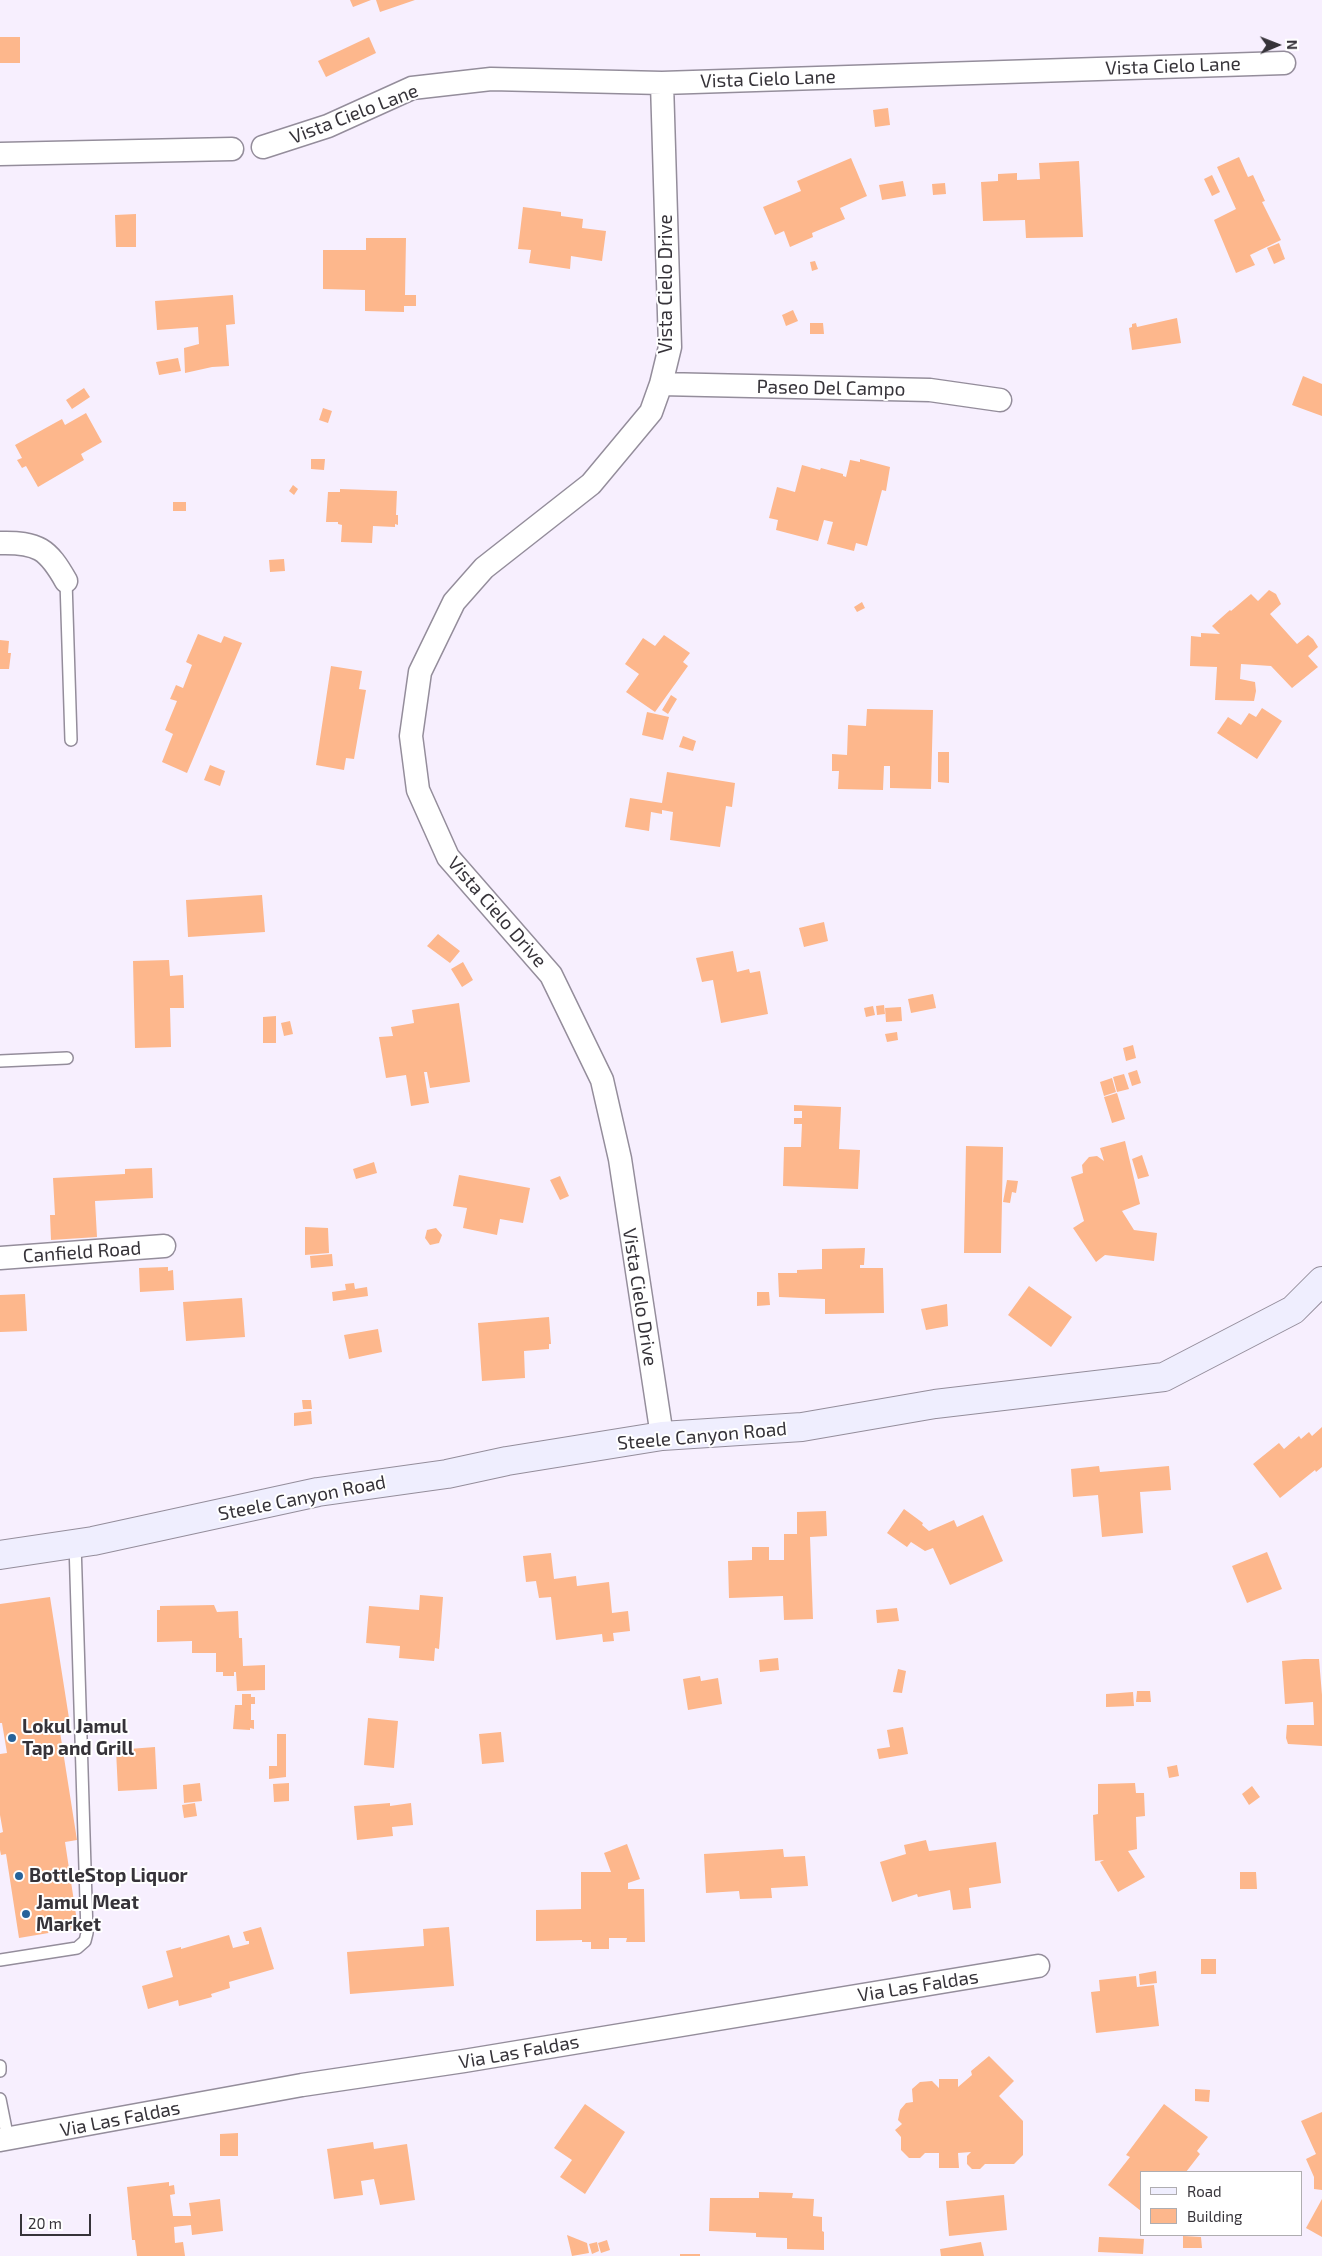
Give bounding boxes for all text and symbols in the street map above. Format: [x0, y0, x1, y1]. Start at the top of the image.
north arrow [1252, 20, 1302, 70]
text: N [1284, 40, 1301, 50]
street label: Vista Cielo Lane [1105, 52, 1241, 80]
street label: Vista Cielo Lane [700, 65, 836, 93]
street label: Vista Cielo Lane [287, 79, 421, 149]
street label: Vista Cielo Drive [655, 214, 677, 354]
street label: Paseo Del Campo [756, 375, 906, 401]
street label: Vista Cielo Drive [443, 852, 551, 972]
street label: Vista Cielo Drive [618, 1226, 662, 1368]
street label: Canfield Road [22, 1236, 142, 1268]
street label: Steele Canyon Road [616, 1417, 788, 1455]
street label: Steele Canyon Road [216, 1471, 388, 1525]
place label: Lokul Jamul Tap and Grill [22, 1716, 134, 1760]
marker: Lokul Jamul Tap and Grill [6, 1732, 18, 1744]
place label: BottleStop Liquor [29, 1865, 188, 1887]
marker: BottleStop Liquor [13, 1870, 25, 1882]
place label: Jamul Meat Market [36, 1892, 139, 1936]
marker: Jamul Meat Market [20, 1908, 32, 1920]
street label: Via Las Faldas [856, 1965, 980, 2007]
street label: Via Las Faldas [457, 2030, 581, 2074]
street label: Via Las Faldas [58, 2096, 182, 2142]
legend [1140, 2171, 1302, 2236]
text: Road [1187, 2182, 1222, 2200]
scale bar [22, 2204, 94, 2236]
text: Building [1187, 2207, 1242, 2225]
text: 20 m [28, 2214, 62, 2232]

